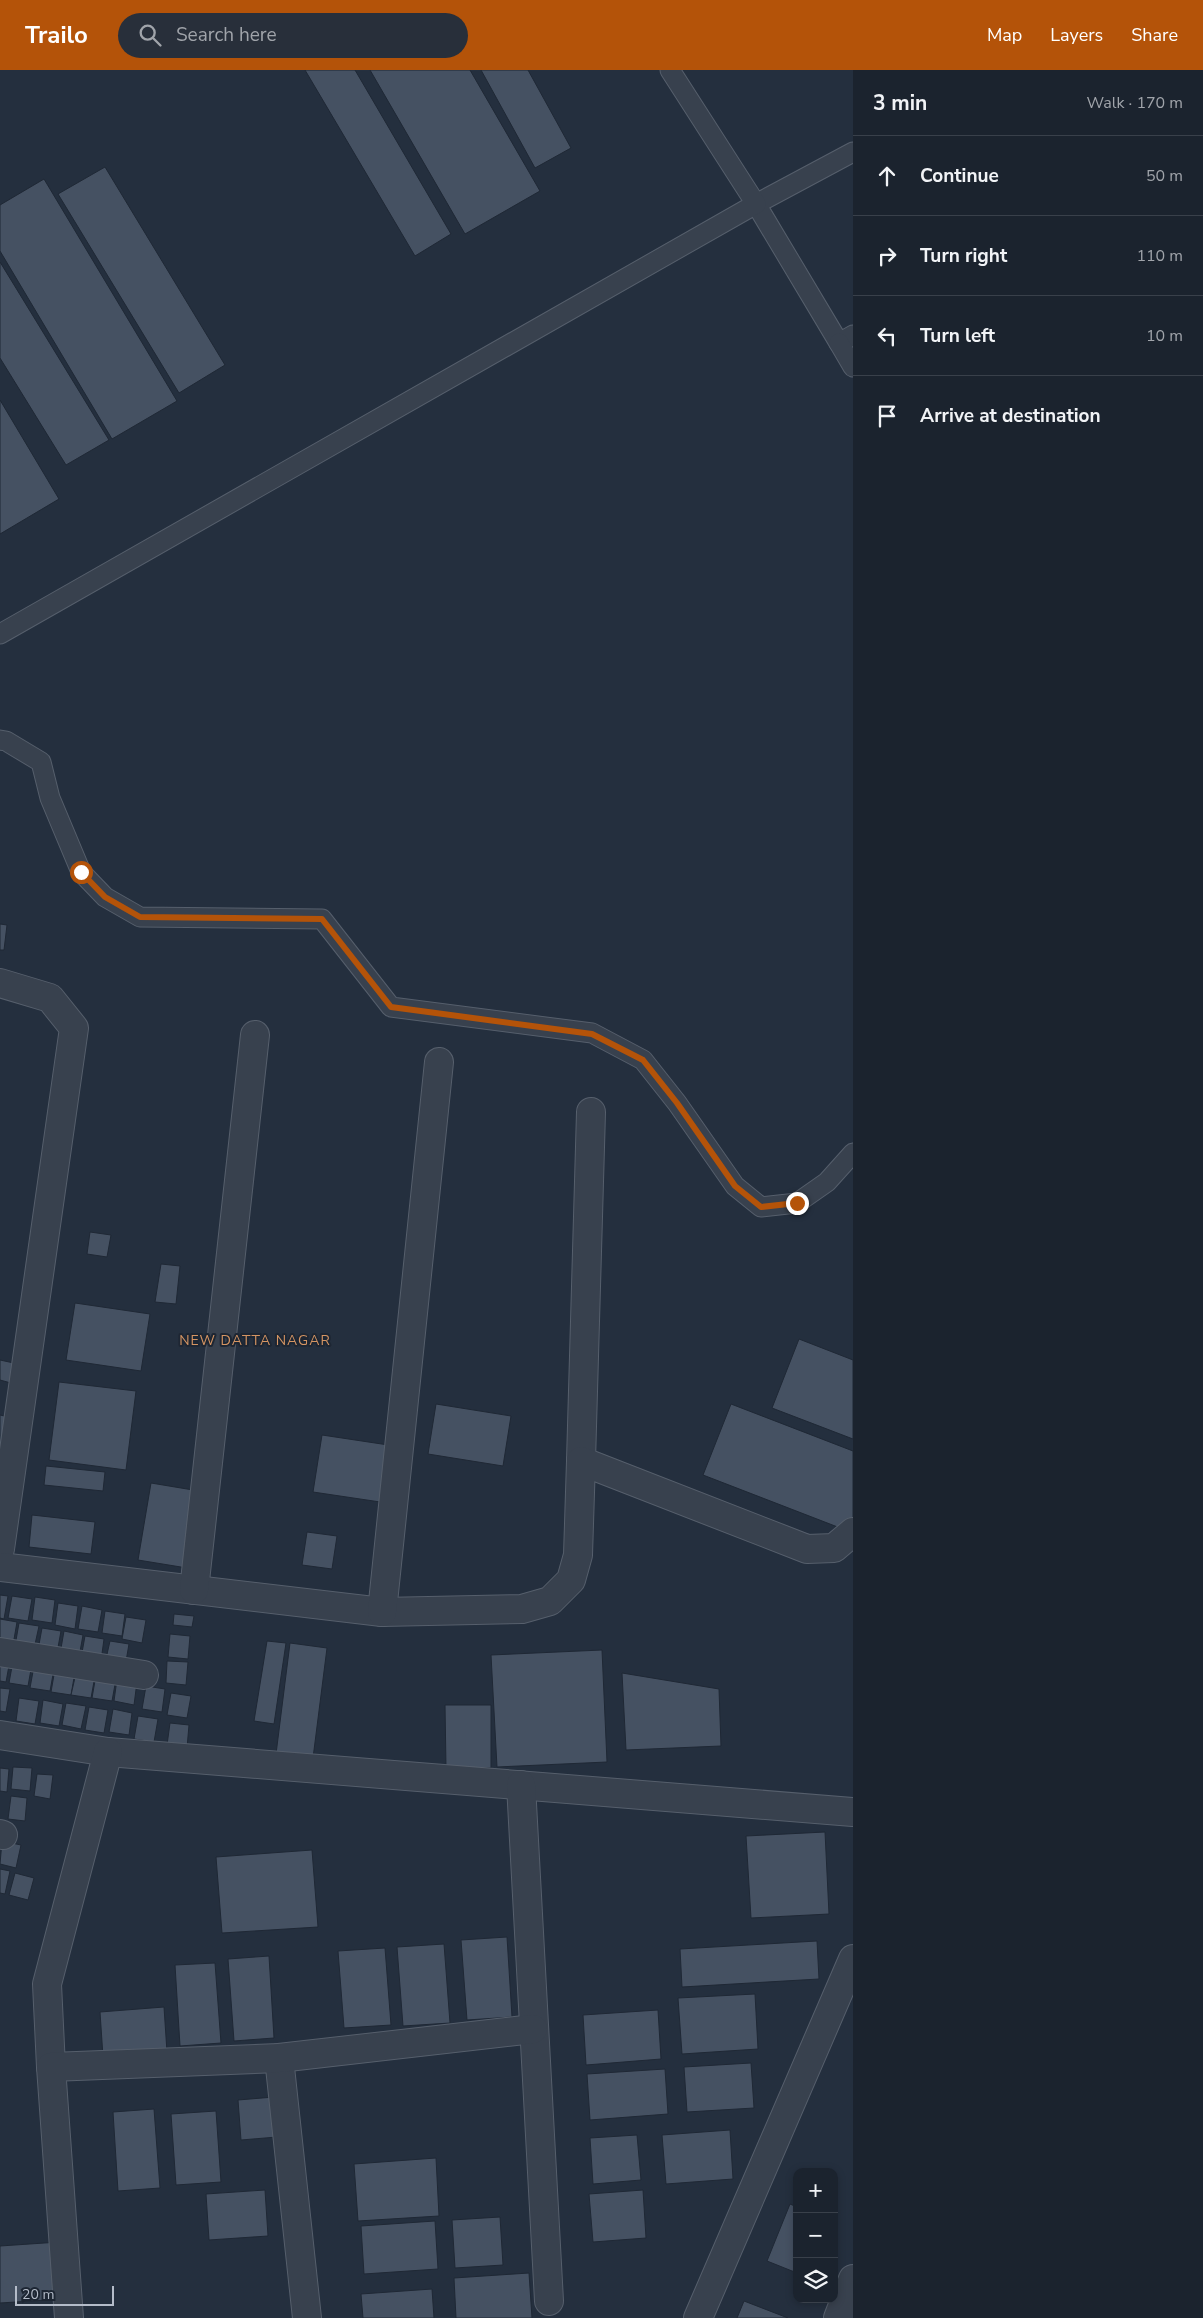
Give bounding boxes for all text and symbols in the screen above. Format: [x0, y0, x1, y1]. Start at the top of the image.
search box [118, 13, 468, 58]
text: Trailo [25, 19, 88, 51]
icon: search [136, 21, 164, 49]
text: Search here [176, 22, 277, 48]
text: Map [987, 23, 1022, 47]
text: Layers [1050, 23, 1103, 47]
text: Share [1131, 23, 1178, 47]
text: 3 min [873, 89, 927, 117]
text: Walk · 170 m [1087, 92, 1183, 114]
icon: ahead [873, 162, 901, 190]
text: Continue [920, 163, 999, 189]
text: 50 m [1146, 165, 1183, 187]
icon: right [873, 242, 901, 270]
text: Turn right [920, 243, 1007, 269]
text: 110 m [1136, 245, 1183, 267]
icon: left [873, 322, 901, 350]
text: Turn left [920, 323, 995, 349]
text: 10 m [1146, 325, 1183, 347]
icon: arrive [873, 402, 901, 430]
text: Arrive at destination [920, 403, 1101, 429]
route start [70, 861, 93, 884]
route end [786, 1192, 809, 1215]
district label: NEW DATTA NAGAR [179, 1331, 331, 1350]
map controls [793, 2168, 838, 2303]
button: + [793, 2168, 838, 2213]
button: − [793, 2213, 838, 2258]
button: layers [793, 2258, 838, 2303]
scale bar [15, 2283, 114, 2306]
text: 20 m [22, 2285, 54, 2304]

